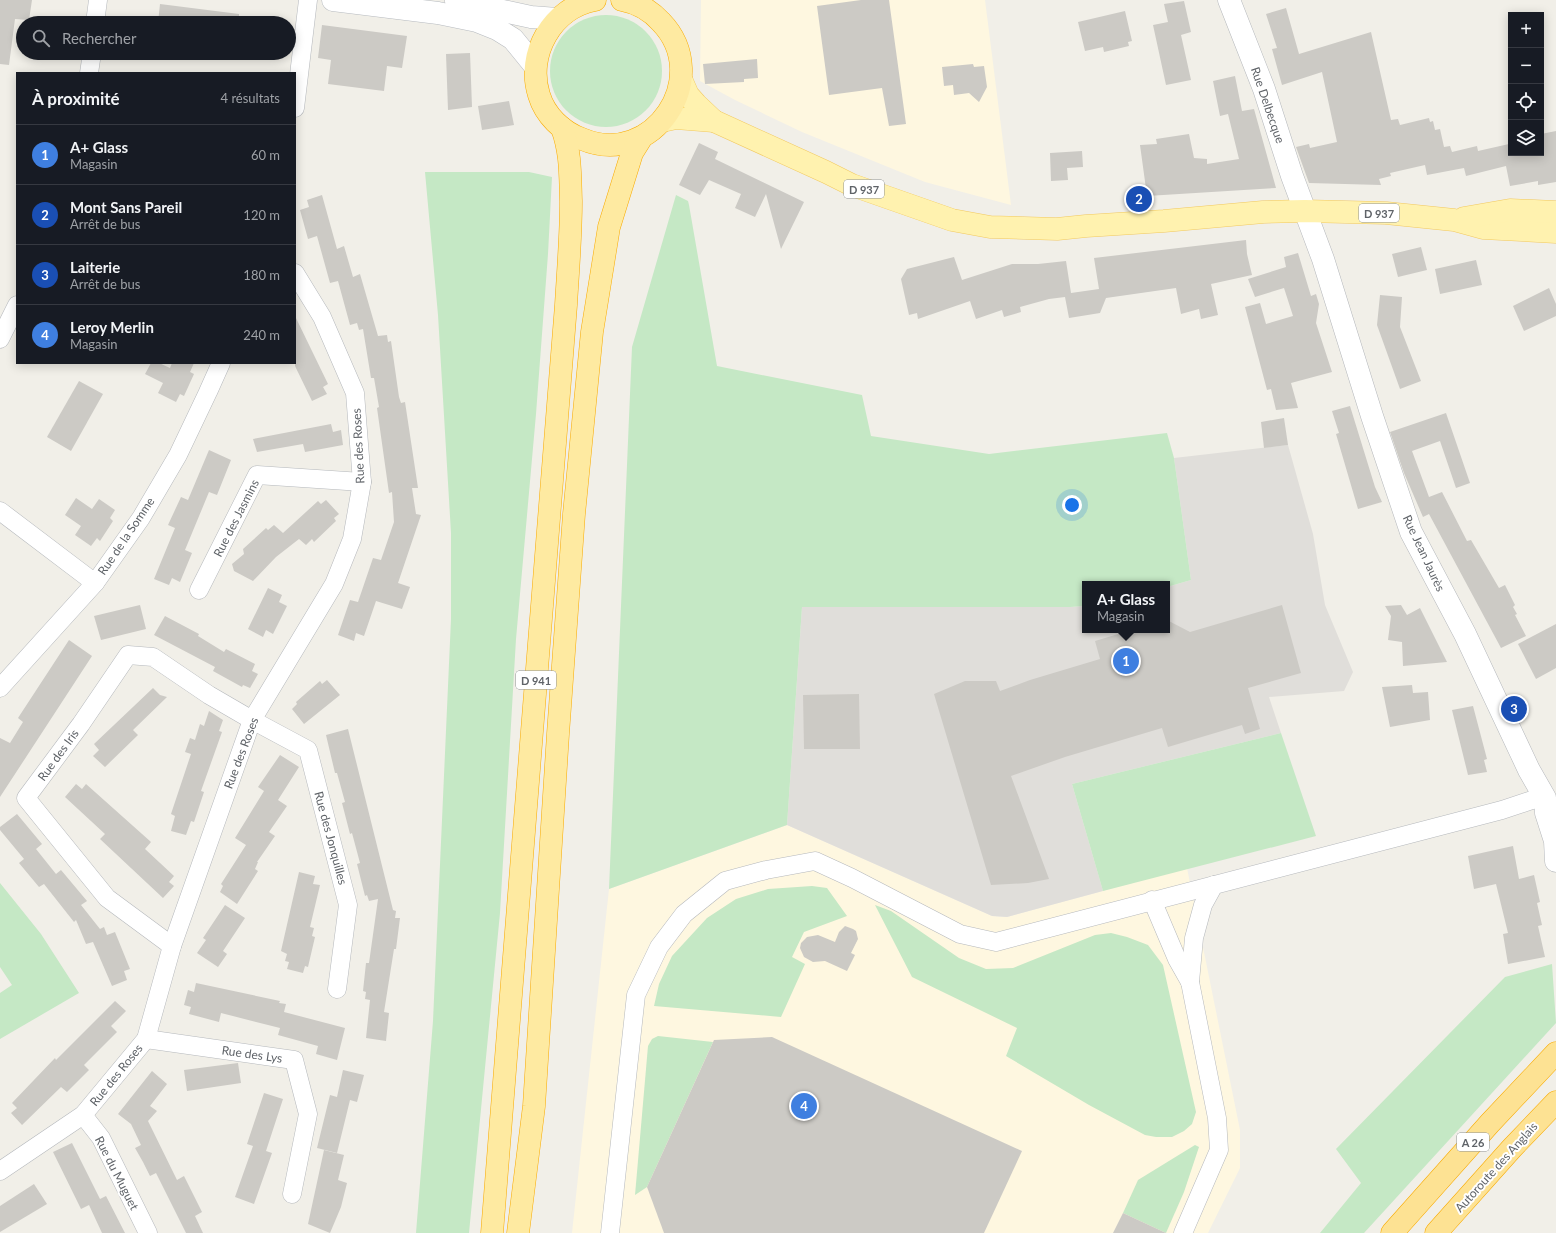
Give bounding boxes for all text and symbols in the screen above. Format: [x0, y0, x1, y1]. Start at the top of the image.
map controls [1508, 12, 1544, 156]
button: + [1508, 12, 1544, 48]
search box [16, 16, 296, 60]
icon: search [30, 27, 52, 49]
text: Rechercher [62, 29, 136, 47]
button: − [1508, 48, 1544, 84]
street label: Rue Delbecque [1248, 65, 1288, 145]
button: locate [1508, 84, 1544, 120]
text: À proximité [32, 88, 120, 109]
text: 4 résultats [221, 90, 280, 106]
button: layers [1508, 120, 1544, 156]
text: A+ Glass [70, 138, 128, 156]
text: 1 [41, 147, 49, 163]
text: 60 m [251, 147, 280, 163]
text: Magasin [70, 156, 118, 172]
road number: D 937 [844, 180, 884, 198]
pin: 2 [1126, 184, 1152, 214]
text: Mont Sans Pareil [70, 198, 182, 216]
road number: D 937 [1359, 204, 1399, 222]
text: 2 [41, 207, 49, 223]
text: 120 m [243, 207, 280, 223]
text: Arrêt de bus [70, 216, 140, 232]
text: Laiterie [70, 258, 120, 276]
text: 3 [41, 267, 49, 283]
text: 180 m [243, 267, 280, 283]
text: Arrêt de bus [70, 276, 140, 292]
text: Leroy Merlin [70, 318, 154, 336]
text: 4 [41, 327, 49, 343]
text: 240 m [243, 327, 280, 343]
text: Magasin [70, 336, 118, 352]
street label: Rue des Roses [349, 408, 367, 484]
street label: Rue des Jasmins [210, 477, 262, 559]
street label: Rue de la Somme [94, 494, 158, 578]
your location [1062, 495, 1082, 515]
street label: Rue Jean Jaurès [1400, 512, 1448, 594]
popup [1082, 581, 1170, 633]
text: A+ Glass [1097, 590, 1155, 608]
text: Magasin [1097, 608, 1144, 624]
pin: 1 [1113, 646, 1139, 676]
road number: D 941 [516, 671, 556, 689]
pin: 3 [1501, 694, 1527, 724]
street label: Rue des Roses [220, 715, 262, 791]
street label: Rue des Iris [34, 726, 82, 784]
street label: Rue des Jonquilles [311, 790, 351, 886]
street label: Rue des Roses [86, 1041, 146, 1109]
street label: Rue des Lys [221, 1042, 283, 1066]
pin: 4 [791, 1091, 817, 1121]
street label: Autoroute des Anglais [1452, 1119, 1540, 1215]
street label: Rue du Muguet [92, 1133, 142, 1213]
road number: A 26 [1457, 1133, 1489, 1151]

